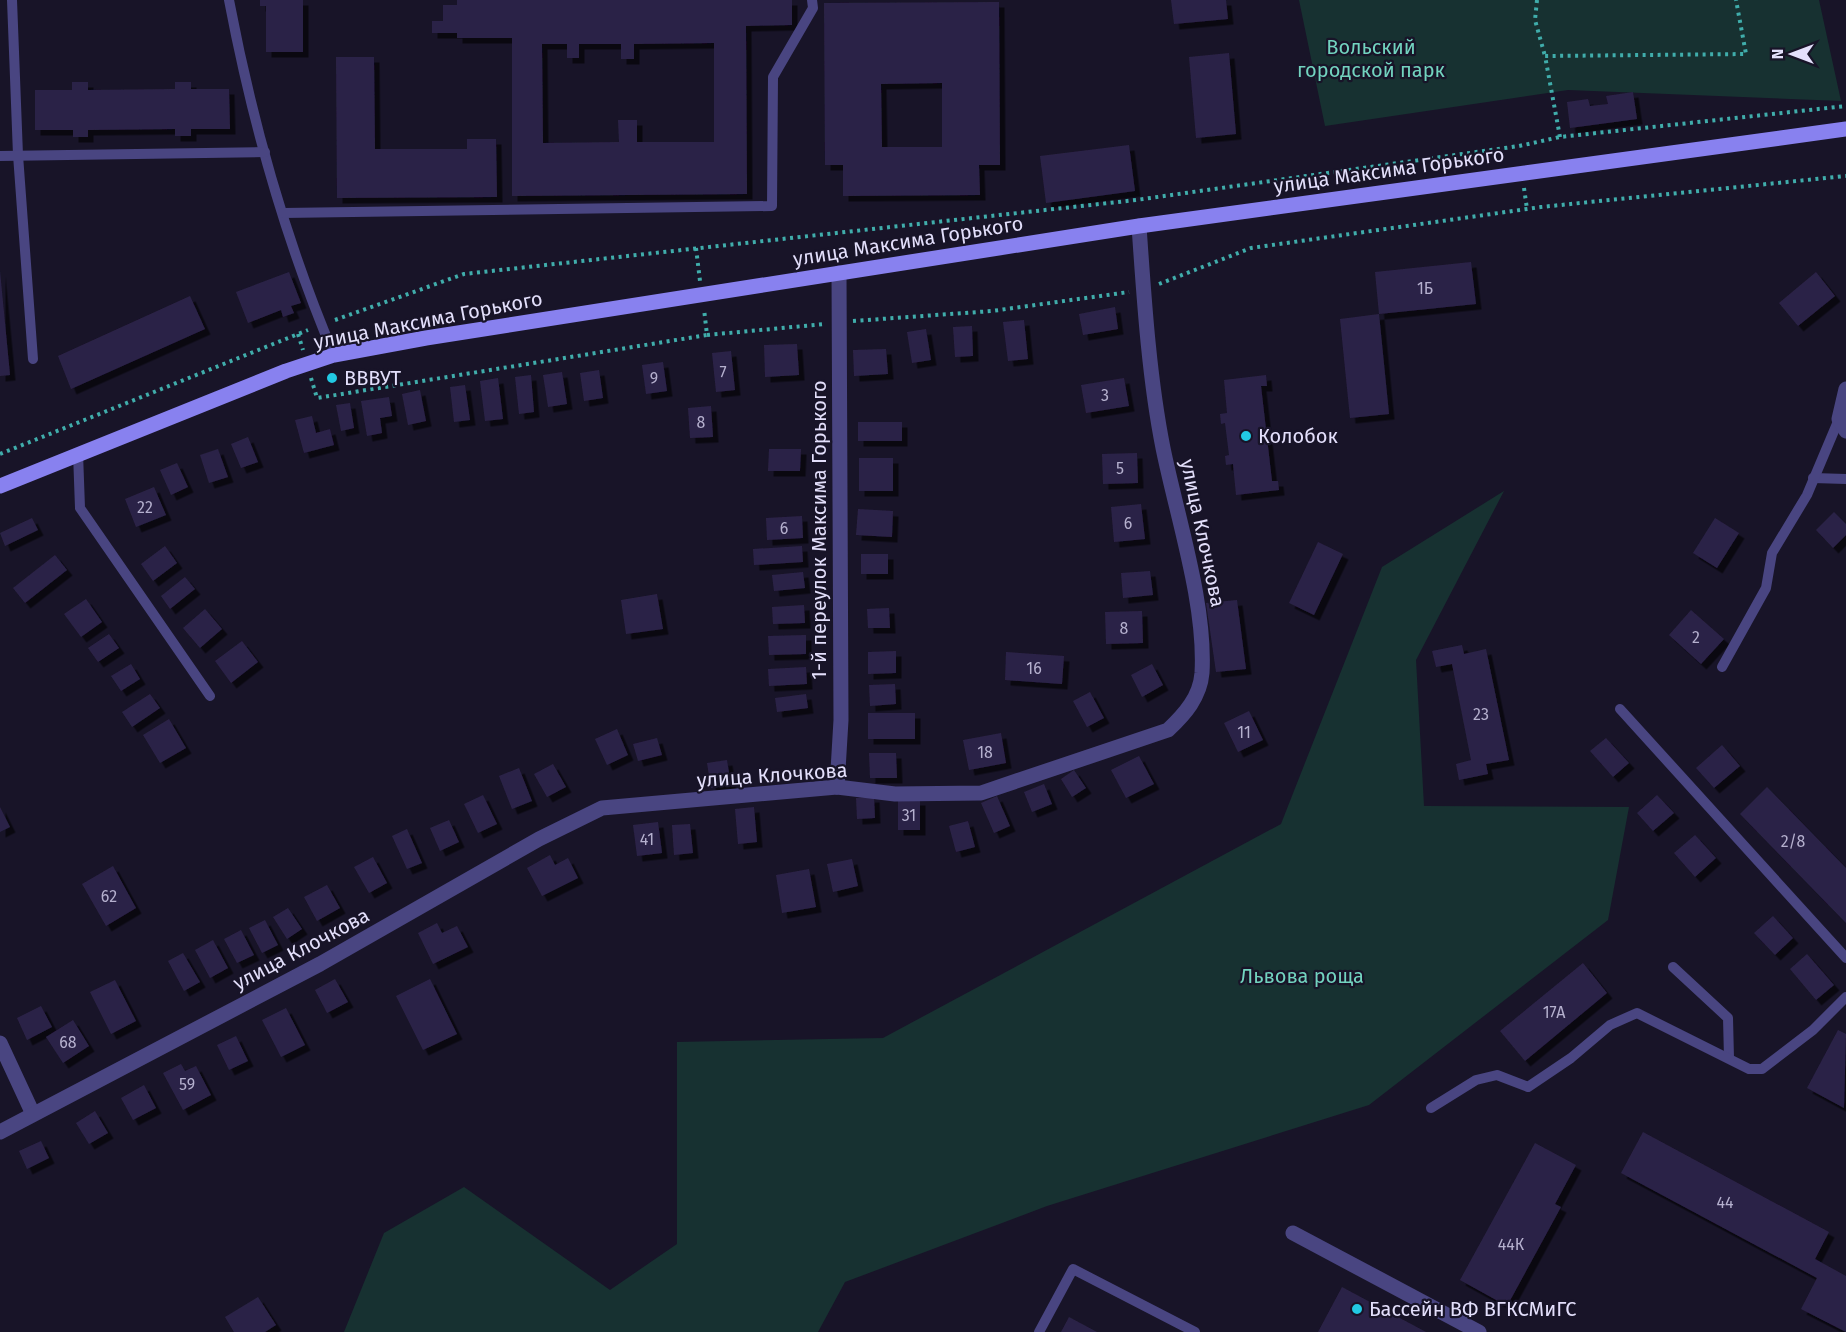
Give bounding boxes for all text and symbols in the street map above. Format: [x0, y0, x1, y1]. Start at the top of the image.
north arrow [1762, 24, 1822, 84]
park label: Вольский городской парк [1297, 35, 1446, 82]
text: N [1768, 49, 1787, 59]
street label: улица Максима Горького [1272, 142, 1506, 198]
street label: улица Максима Горького [791, 211, 1025, 271]
house number: 1Б [1417, 279, 1433, 298]
street label: улица Максима Горького [312, 286, 544, 354]
house number: 7 [719, 363, 727, 382]
place label: ВВВУТ [344, 366, 402, 390]
house number: 9 [650, 369, 658, 388]
marker: ВВВУТ [325, 371, 339, 385]
street label: 1-й переулок Максима Горького [807, 380, 831, 680]
house number: 3 [1101, 386, 1109, 405]
house number: 8 [697, 413, 706, 432]
place label: Колобок [1258, 424, 1338, 448]
marker: Колобок [1239, 429, 1253, 443]
street label: улица Клочкова [1176, 457, 1230, 609]
house number: 5 [1116, 459, 1124, 478]
house number: 22 [137, 498, 153, 517]
house number: 6 [1124, 514, 1132, 533]
house number: 6 [780, 519, 788, 538]
house number: 8 [1120, 619, 1129, 638]
house number: 2 [1692, 628, 1700, 647]
house number: 16 [1026, 659, 1042, 678]
house number: 23 [1473, 705, 1489, 724]
house number: 11 [1237, 723, 1251, 742]
house number: 18 [977, 743, 993, 762]
street label: улица Клочкова [696, 758, 848, 792]
house number: 31 [902, 806, 916, 825]
house number: 41 [640, 830, 654, 849]
house number: 2/8 [1781, 832, 1806, 851]
house number: 62 [101, 887, 117, 906]
street label: улица Клочкова [229, 903, 373, 995]
park label: Львова роща [1240, 964, 1364, 988]
house number: 17А [1543, 1003, 1566, 1022]
house number: 68 [59, 1033, 77, 1052]
house number: 59 [179, 1075, 195, 1094]
house number: 44 [1716, 1193, 1734, 1212]
house number: 44К [1498, 1235, 1525, 1254]
place label: Бассейн ВФ ВГКСМиГС [1369, 1297, 1576, 1321]
marker: Бассейн ВФ ВГКСМиГС [1350, 1302, 1364, 1316]

